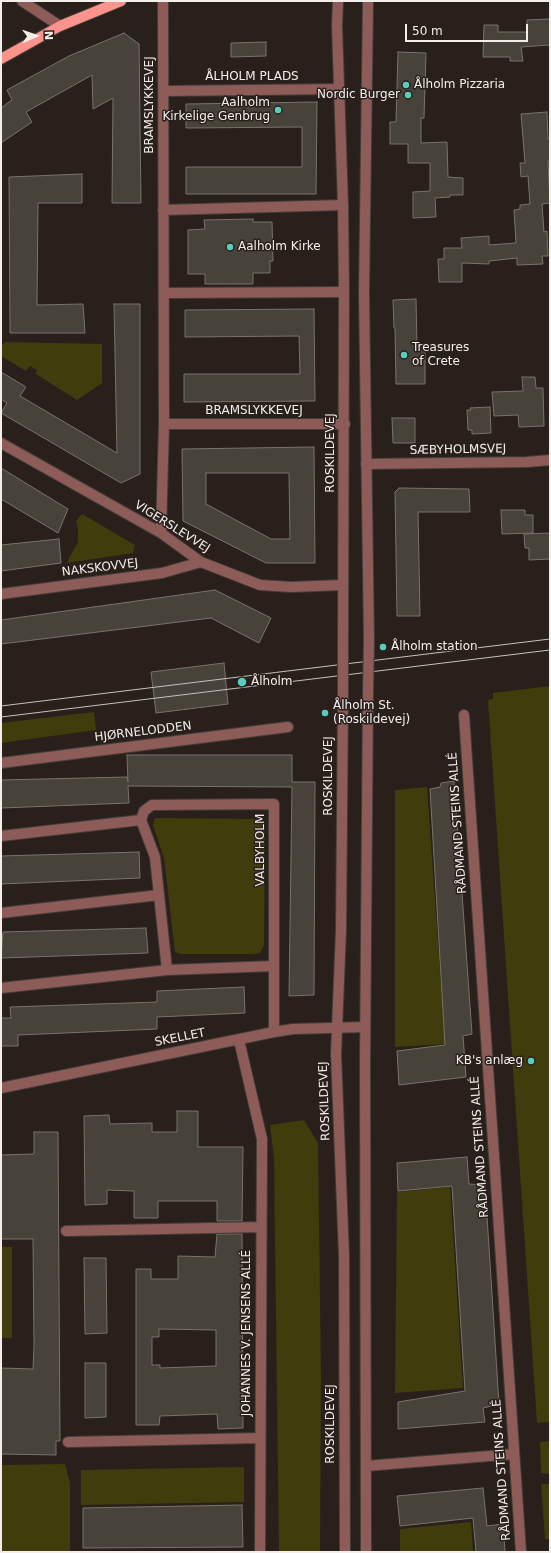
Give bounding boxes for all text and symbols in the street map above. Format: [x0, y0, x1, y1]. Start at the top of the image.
north arrow [16, 16, 56, 56]
scale bar [407, 16, 530, 42]
text: 50 m [412, 24, 443, 38]
text: N [42, 31, 55, 40]
street label: BRAMSLYKKEVEJ [143, 56, 157, 154]
street label: ÅLHOLM PLADS [205, 70, 299, 84]
place label: Ålholm Pizzaria [414, 78, 505, 92]
marker: Ålholm Pizzaria [401, 80, 411, 90]
place label: Nordic Burger [317, 88, 400, 102]
marker: Nordic Burger [403, 90, 413, 100]
place label: Aalholm Kirkelige Genbrug [162, 96, 270, 124]
marker: Aalholm Kirkelige Genbrug [273, 105, 283, 115]
place label: Aalholm Kirke [238, 240, 321, 254]
marker: Aalholm Kirke [225, 242, 235, 252]
place label: Treasures of Crete [412, 341, 469, 369]
marker: Treasures of Crete [399, 350, 409, 360]
street label: BRAMSLYKKEVEJ [205, 404, 303, 418]
street label: ROSKILDEVEJ [324, 413, 338, 493]
street label: SÆBYHOLMSVEJ [410, 442, 506, 458]
street label: VIGERSLEVVEJ [132, 498, 212, 556]
street label: NAKSKOVVEJ [61, 556, 139, 580]
place label: Ålholm station [391, 640, 478, 654]
marker: Ålholm station [378, 642, 388, 652]
place label: Ålholm [251, 675, 293, 689]
marker: Ålholm [236, 676, 248, 688]
place label: Ålholm St. (Roskildevej) [333, 699, 410, 727]
marker: Ålholm St. (Roskildevej) [320, 708, 330, 718]
street label: HJØRNELODDEN [94, 719, 192, 745]
street label: ROSKILDEVEJ [322, 736, 336, 816]
street label: RÅDMAND STEINS ALLÉ [446, 752, 470, 894]
street label: VALBYHOLM [254, 814, 268, 886]
street label: SKELLET [153, 1026, 207, 1050]
place label: KB's anlæg [456, 1054, 523, 1068]
marker: KB's anlæg [526, 1056, 536, 1066]
street label: ROSKILDEVEJ [316, 1061, 334, 1141]
street label: RÅDMAND STEINS ALLÉ [468, 1076, 492, 1218]
street label: JOHANNES V. JENSENS ALLÉ [240, 1250, 254, 1416]
street label: ROSKILDEVEJ [324, 1384, 338, 1464]
street label: RÅDMAND STEINS ALLÉ [490, 1399, 514, 1541]

